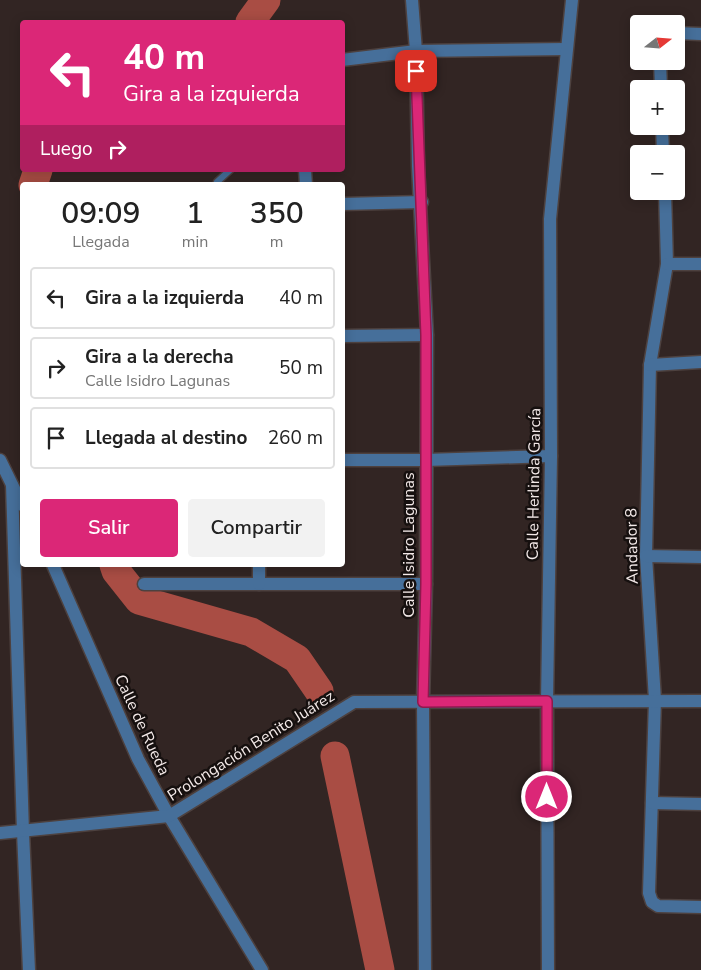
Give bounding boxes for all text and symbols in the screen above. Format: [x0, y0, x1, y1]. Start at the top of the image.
north arrow [630, 15, 685, 70]
map controls [630, 15, 685, 200]
text: 40 m [123, 34, 205, 81]
icon: left [40, 40, 105, 105]
pin [395, 50, 437, 92]
icon: arrive [402, 57, 430, 85]
text: Gira a la izquierda [123, 79, 300, 109]
button: + [630, 80, 685, 135]
icon: right [103, 135, 131, 163]
text: Luego [40, 136, 93, 162]
button: − [630, 145, 685, 200]
text: 09:09 [61, 193, 140, 234]
text: 1 [186, 193, 204, 234]
text: 350 [250, 193, 304, 234]
text: Llegada [72, 231, 130, 253]
text: min [182, 231, 208, 253]
text: m [270, 231, 284, 253]
icon: left [42, 284, 70, 312]
text: Gira a la izquierda [85, 285, 244, 311]
text: 40 m [279, 285, 323, 311]
text: Gira a la derecha [85, 344, 234, 370]
icon: right [42, 354, 70, 382]
text: 50 m [279, 355, 323, 381]
text: Calle Isidro Lagunas [85, 370, 230, 392]
street label: Calle Herlinda García [522, 408, 546, 560]
icon: arrive [42, 424, 70, 452]
text: Llegada al destino [85, 425, 247, 451]
text: 260 m [268, 425, 323, 451]
street label: Calle Isidro Lagunas [398, 472, 420, 618]
button: Salir [40, 499, 178, 557]
button: Compartir [188, 499, 325, 557]
street label: Andador 8 [620, 508, 644, 584]
street label: Calle de Rueda [109, 671, 175, 779]
street label: Prolongación Benito Juárez [163, 686, 339, 806]
position arrow [520, 770, 572, 822]

